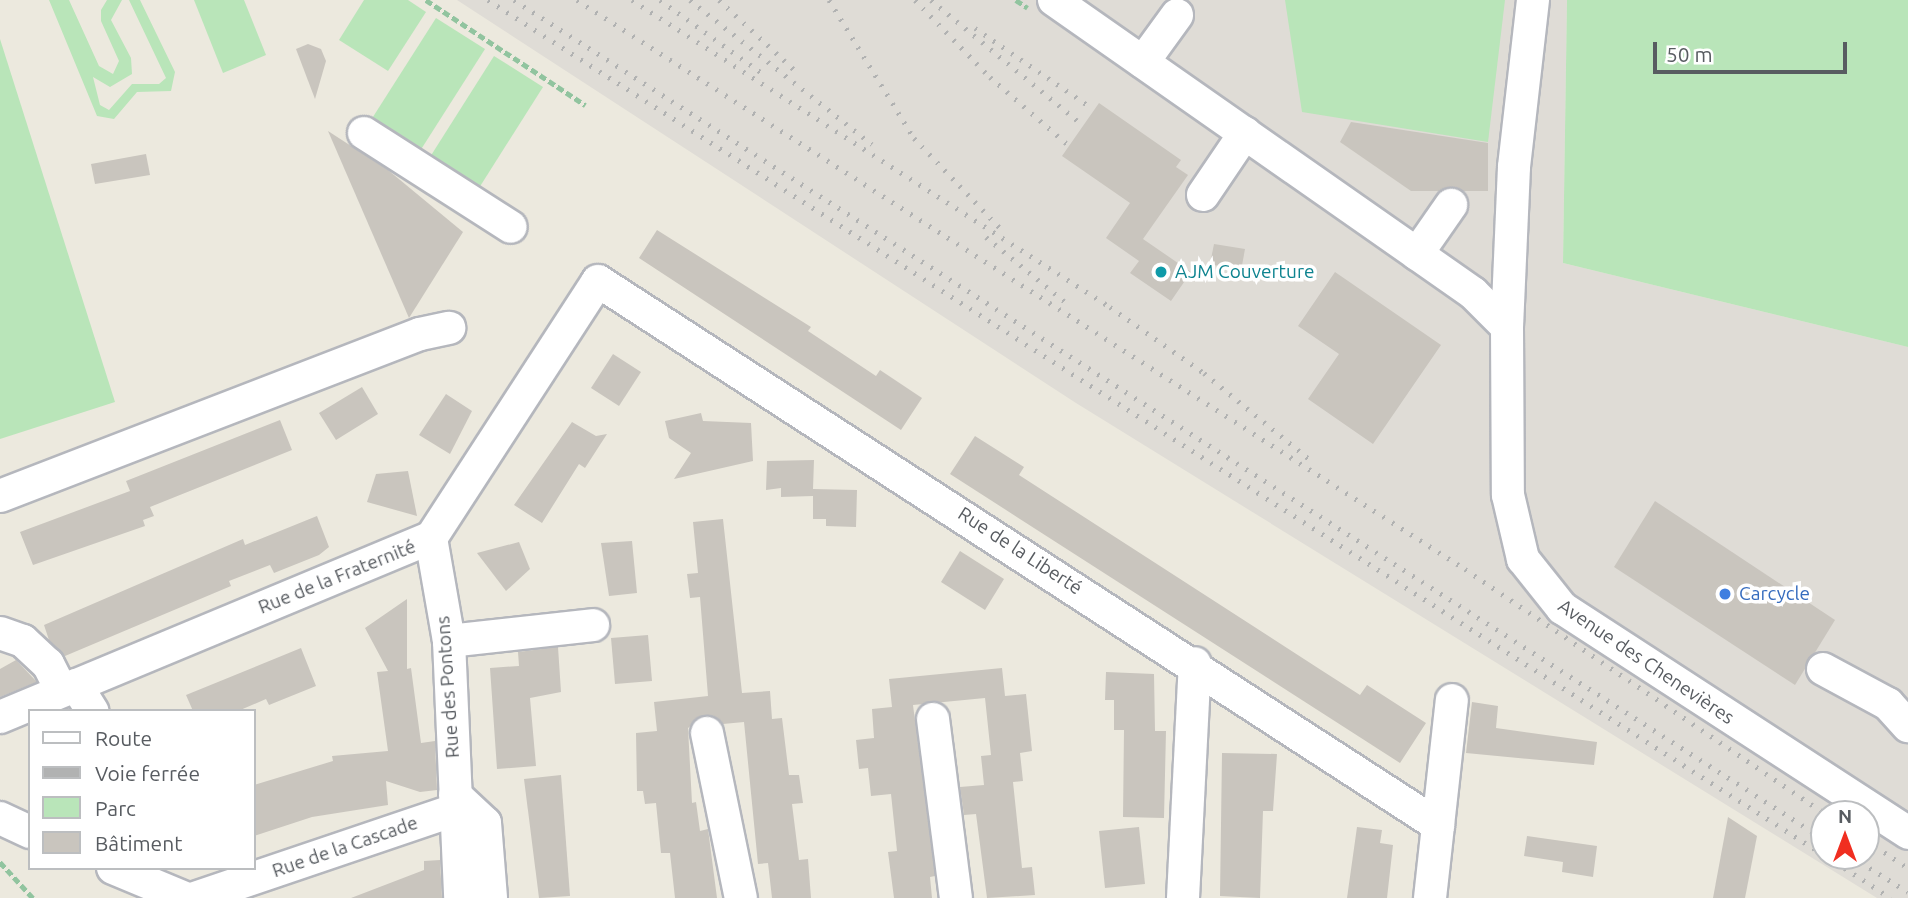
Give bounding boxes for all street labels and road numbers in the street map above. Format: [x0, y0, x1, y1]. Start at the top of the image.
street label: Rue de la Liberté [954, 502, 1086, 600]
street label: Rue de la Fraternité [255, 535, 419, 619]
street label: Avenue des Chenevières [1554, 595, 1738, 729]
street label: Rue des Pontons [432, 615, 464, 759]
street label: Rue de la Cascade [269, 811, 421, 883]

